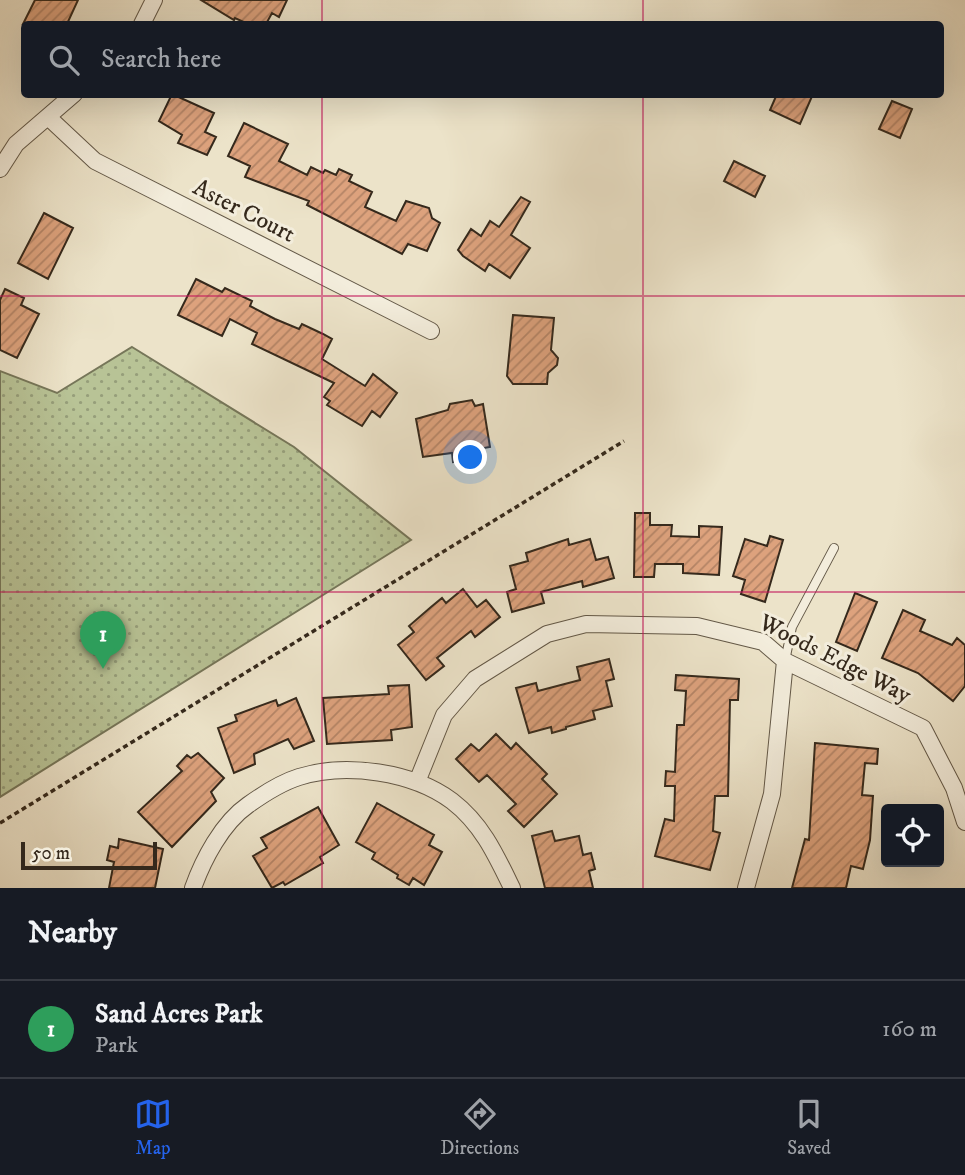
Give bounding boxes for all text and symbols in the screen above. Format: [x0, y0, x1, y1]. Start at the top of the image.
search box [21, 21, 944, 98]
icon: search [45, 41, 83, 79]
text: Search here [101, 43, 221, 76]
street label: Aster Court [188, 172, 300, 250]
your location [453, 440, 487, 474]
street label: Woods Edge Way [753, 607, 917, 711]
pin: 1 [80, 611, 126, 669]
map controls [881, 804, 944, 867]
button: locate [881, 804, 944, 867]
scale bar [21, 839, 158, 871]
text: 50 m [32, 842, 70, 865]
text: Nearby [28, 915, 117, 952]
text: Sand Acres Park [95, 998, 263, 1031]
text: 1 [47, 1015, 55, 1044]
text: 160 m [882, 1015, 937, 1044]
text: Park [95, 1031, 138, 1060]
tab: Map [134, 1095, 172, 1160]
tab: Directions [440, 1095, 519, 1160]
tab: Saved [787, 1095, 831, 1160]

